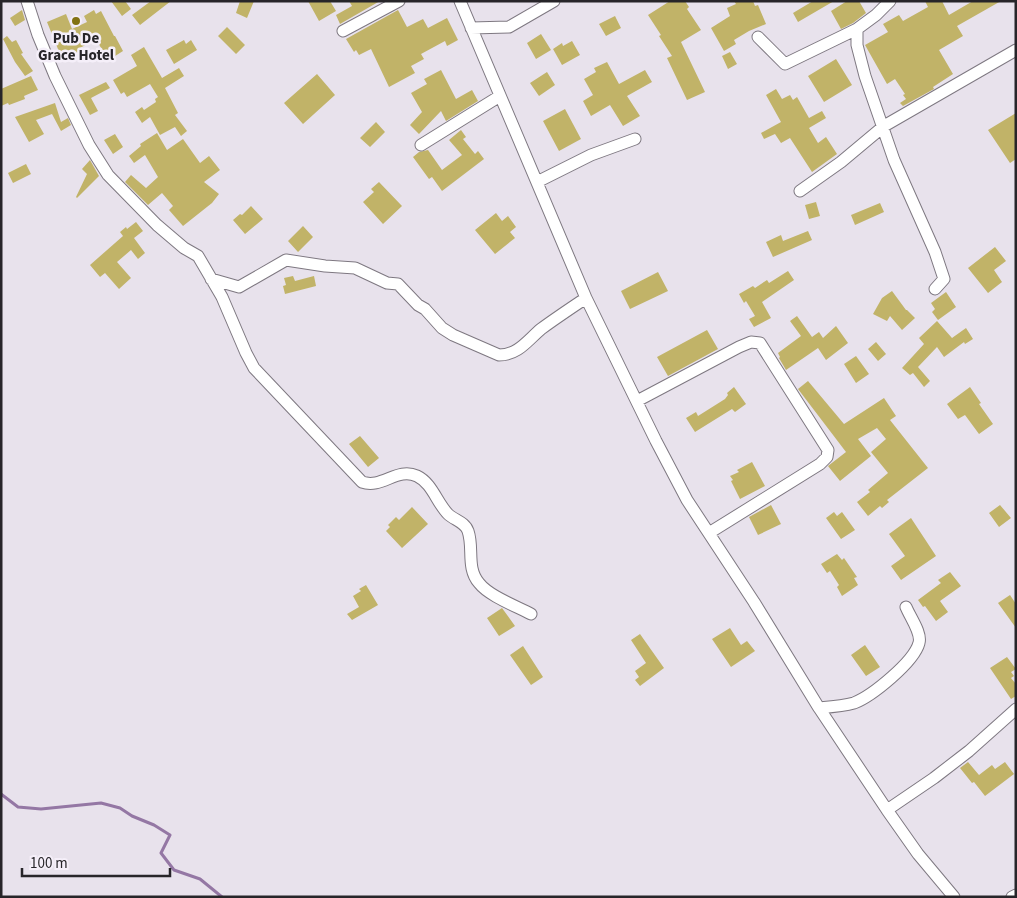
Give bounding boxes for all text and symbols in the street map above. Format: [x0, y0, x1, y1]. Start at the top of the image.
marker: Pub De Grace Hotel [70, 15, 82, 27]
place label: Pub De Grace Hotel [38, 28, 115, 66]
scale bar [22, 846, 170, 878]
text: 100 m [30, 853, 68, 874]

